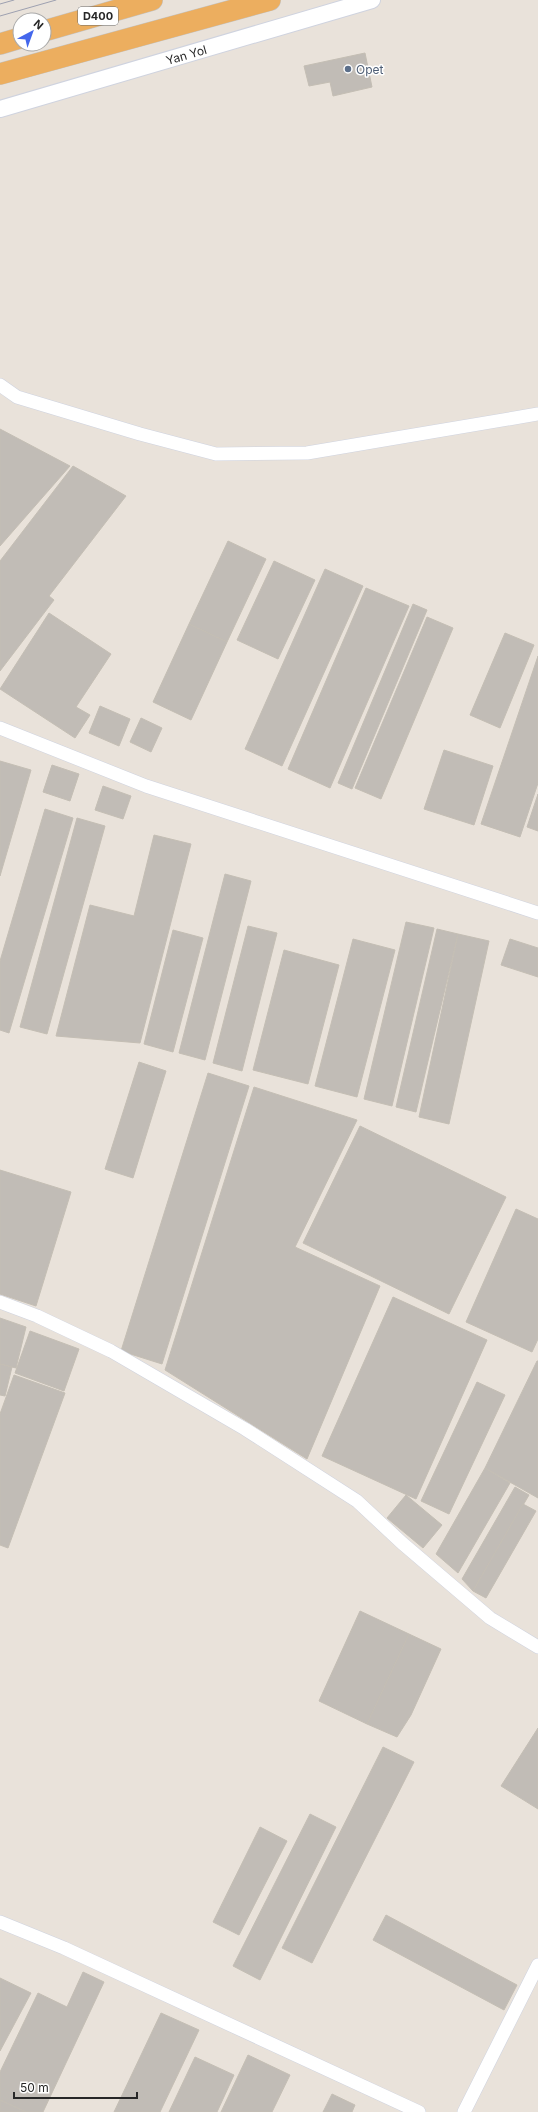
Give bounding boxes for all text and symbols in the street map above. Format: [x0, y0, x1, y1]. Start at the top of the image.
road number: D400 [78, 7, 118, 25]
north arrow [12, 12, 52, 52]
text: N [31, 16, 46, 32]
street label: Yan Yol [164, 41, 208, 68]
place label: Opet [356, 62, 384, 77]
marker: Opet [343, 64, 353, 74]
scale bar [14, 2074, 137, 2100]
text: 50 m [20, 2080, 49, 2095]

